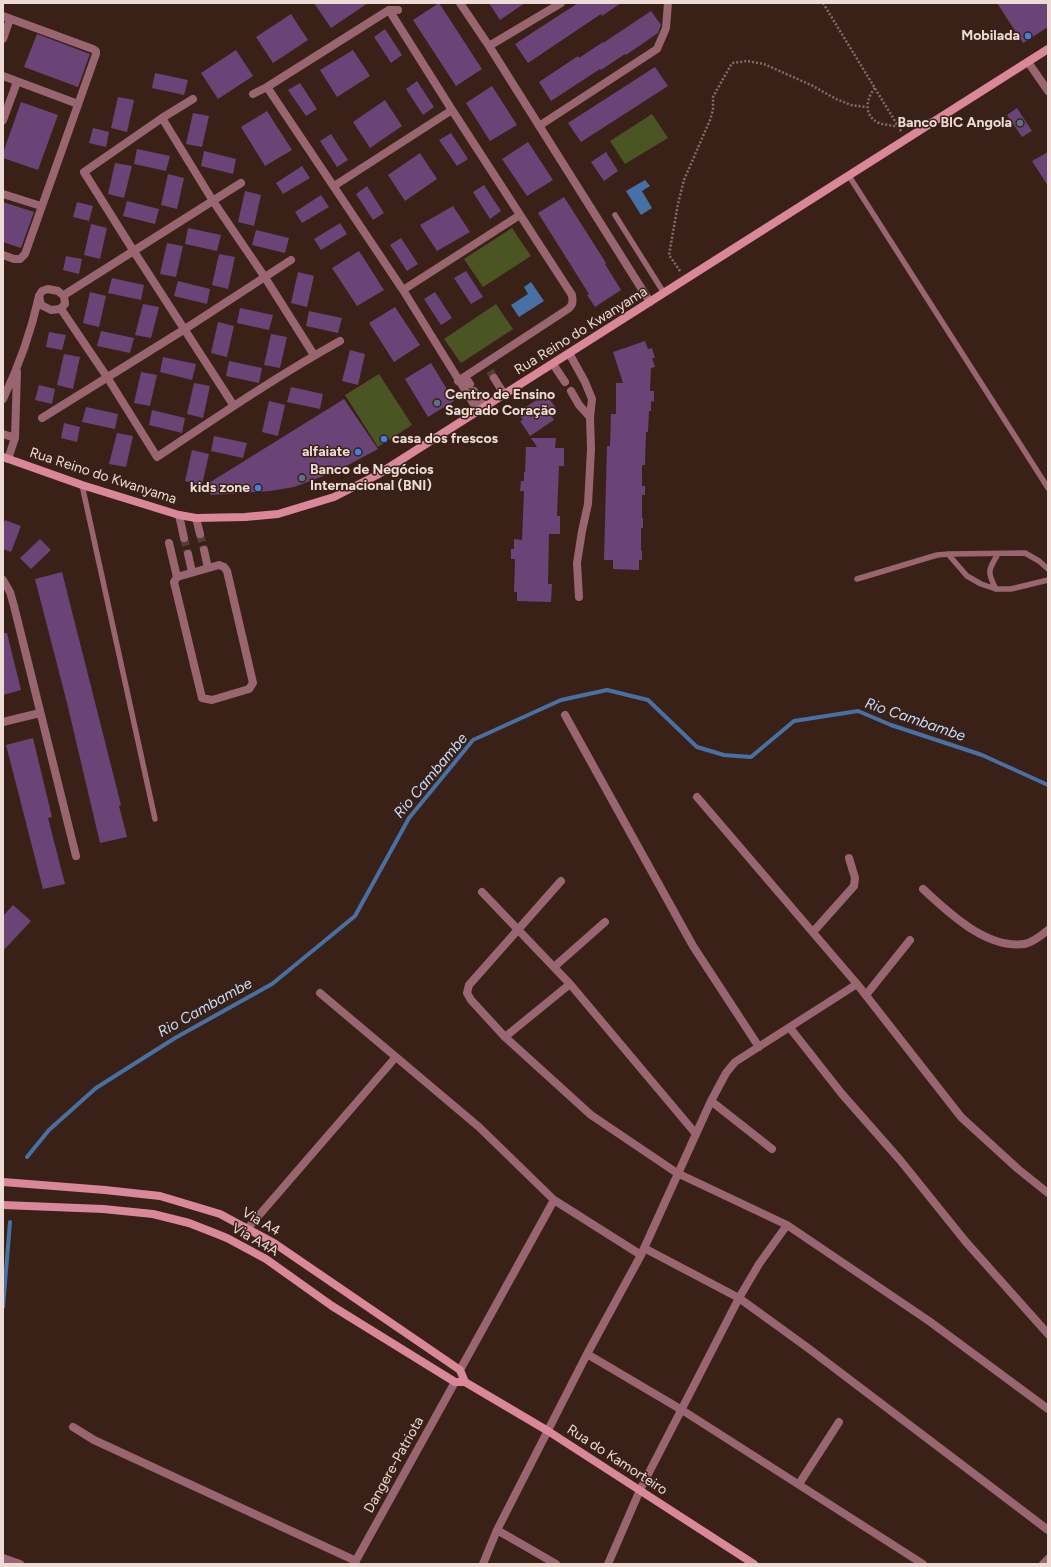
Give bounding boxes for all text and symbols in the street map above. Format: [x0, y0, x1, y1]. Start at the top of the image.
place label: Mobilada [961, 28, 1020, 44]
marker: Mobilada [1023, 31, 1033, 41]
place label: Banco BIC Angola [897, 115, 1012, 131]
marker: Banco BIC Angola [1015, 118, 1025, 128]
street label: Rua Reino do Kwanyama [511, 283, 651, 379]
place label: Centro de Ensino Sagrado Coração [445, 387, 556, 420]
marker: Centro de Ensino Sagrado Coração [432, 398, 442, 408]
place label: casa dos frescos [392, 431, 498, 447]
marker: casa dos frescos [379, 434, 389, 444]
street label: Rua Reino do Kwanyama [27, 444, 179, 508]
place label: alfaiate [302, 444, 350, 460]
marker: alfaiate [353, 447, 363, 457]
place label: Banco de Negócios Internacional (BNI) [310, 462, 434, 494]
marker: Banco de Negócios Internacional (BNI) [297, 473, 307, 483]
place label: kids zone [190, 480, 250, 496]
marker: kids zone [253, 483, 263, 493]
water label: Rio Cambambe [862, 694, 968, 746]
water label: Rio Cambambe [390, 730, 472, 822]
water label: Rio Cambambe [155, 975, 255, 1041]
street label: Via A4 [239, 1204, 283, 1240]
street label: Via A4A [229, 1220, 281, 1260]
street label: Dangere-Patriota [361, 1414, 427, 1516]
street label: Rua do Kamorteiro [564, 1421, 670, 1499]

